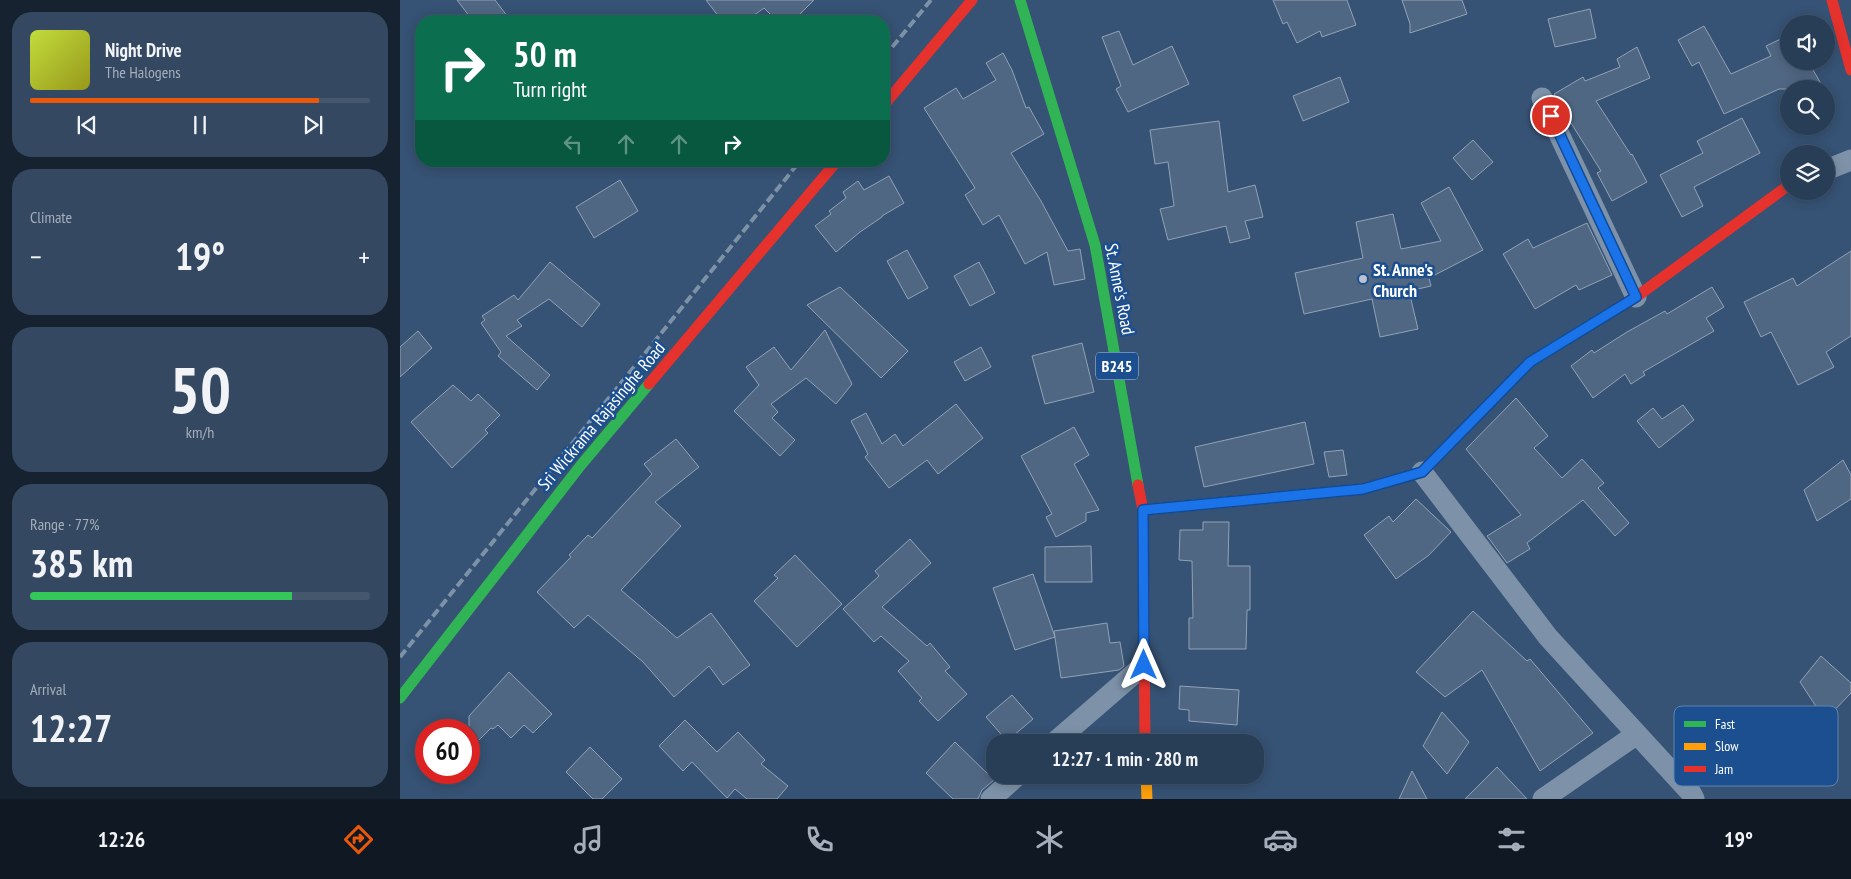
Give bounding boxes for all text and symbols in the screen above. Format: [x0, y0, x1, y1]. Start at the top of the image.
map controls [1780, 15, 1835, 200]
button: sound [1780, 15, 1835, 70]
text: 50 m [513, 31, 577, 77]
icon: right [430, 35, 495, 100]
text: Night Drive [105, 38, 182, 62]
text: The Halogens [105, 62, 181, 82]
text: Turn right [513, 75, 587, 103]
button: search [1780, 80, 1835, 135]
pin [1530, 95, 1572, 137]
icon: arrive [1537, 102, 1565, 130]
icon: previous [73, 111, 101, 139]
icon: pause [186, 111, 214, 139]
icon: next [299, 111, 327, 139]
icon: left [559, 130, 587, 158]
icon: ahead [612, 130, 640, 158]
icon: ahead [665, 130, 693, 158]
icon: right [718, 130, 746, 158]
button: layers [1780, 145, 1835, 200]
text: Climate [30, 207, 72, 227]
text: 19° [175, 231, 225, 280]
text: − [30, 238, 42, 275]
text: + [358, 238, 370, 275]
street label: St. Anne's Road [1100, 241, 1140, 337]
place label: St. Anne's Church [1373, 258, 1433, 302]
marker: St. Anne's Church [1357, 273, 1369, 285]
street label: Sri Wickrama Rajasinghe Road [532, 337, 670, 495]
text: 50 [169, 347, 231, 431]
road number: B245 [1096, 352, 1138, 380]
text: km/h [186, 422, 214, 442]
text: Range · 77% [30, 514, 99, 534]
text: 385 km [30, 538, 133, 587]
position arrow [1117, 638, 1169, 690]
text: Arrival [30, 679, 66, 699]
text: 12:27 [30, 703, 112, 752]
legend [1674, 706, 1838, 786]
text: Fast [1715, 715, 1735, 733]
speed limit sign: 60 [415, 719, 480, 784]
text: Slow [1715, 737, 1739, 755]
text: 12:27 · 1 min · 280 m [1052, 747, 1198, 771]
text: Jam [1714, 760, 1733, 778]
icon: directions [341, 822, 376, 857]
icon: music [571, 822, 606, 857]
icon: phone [802, 822, 837, 857]
icon: climate [1032, 822, 1067, 857]
icon: car [1263, 822, 1298, 857]
icon: filters [1494, 822, 1529, 857]
text: 12:26 [98, 825, 145, 853]
text: 19° [1724, 825, 1753, 853]

